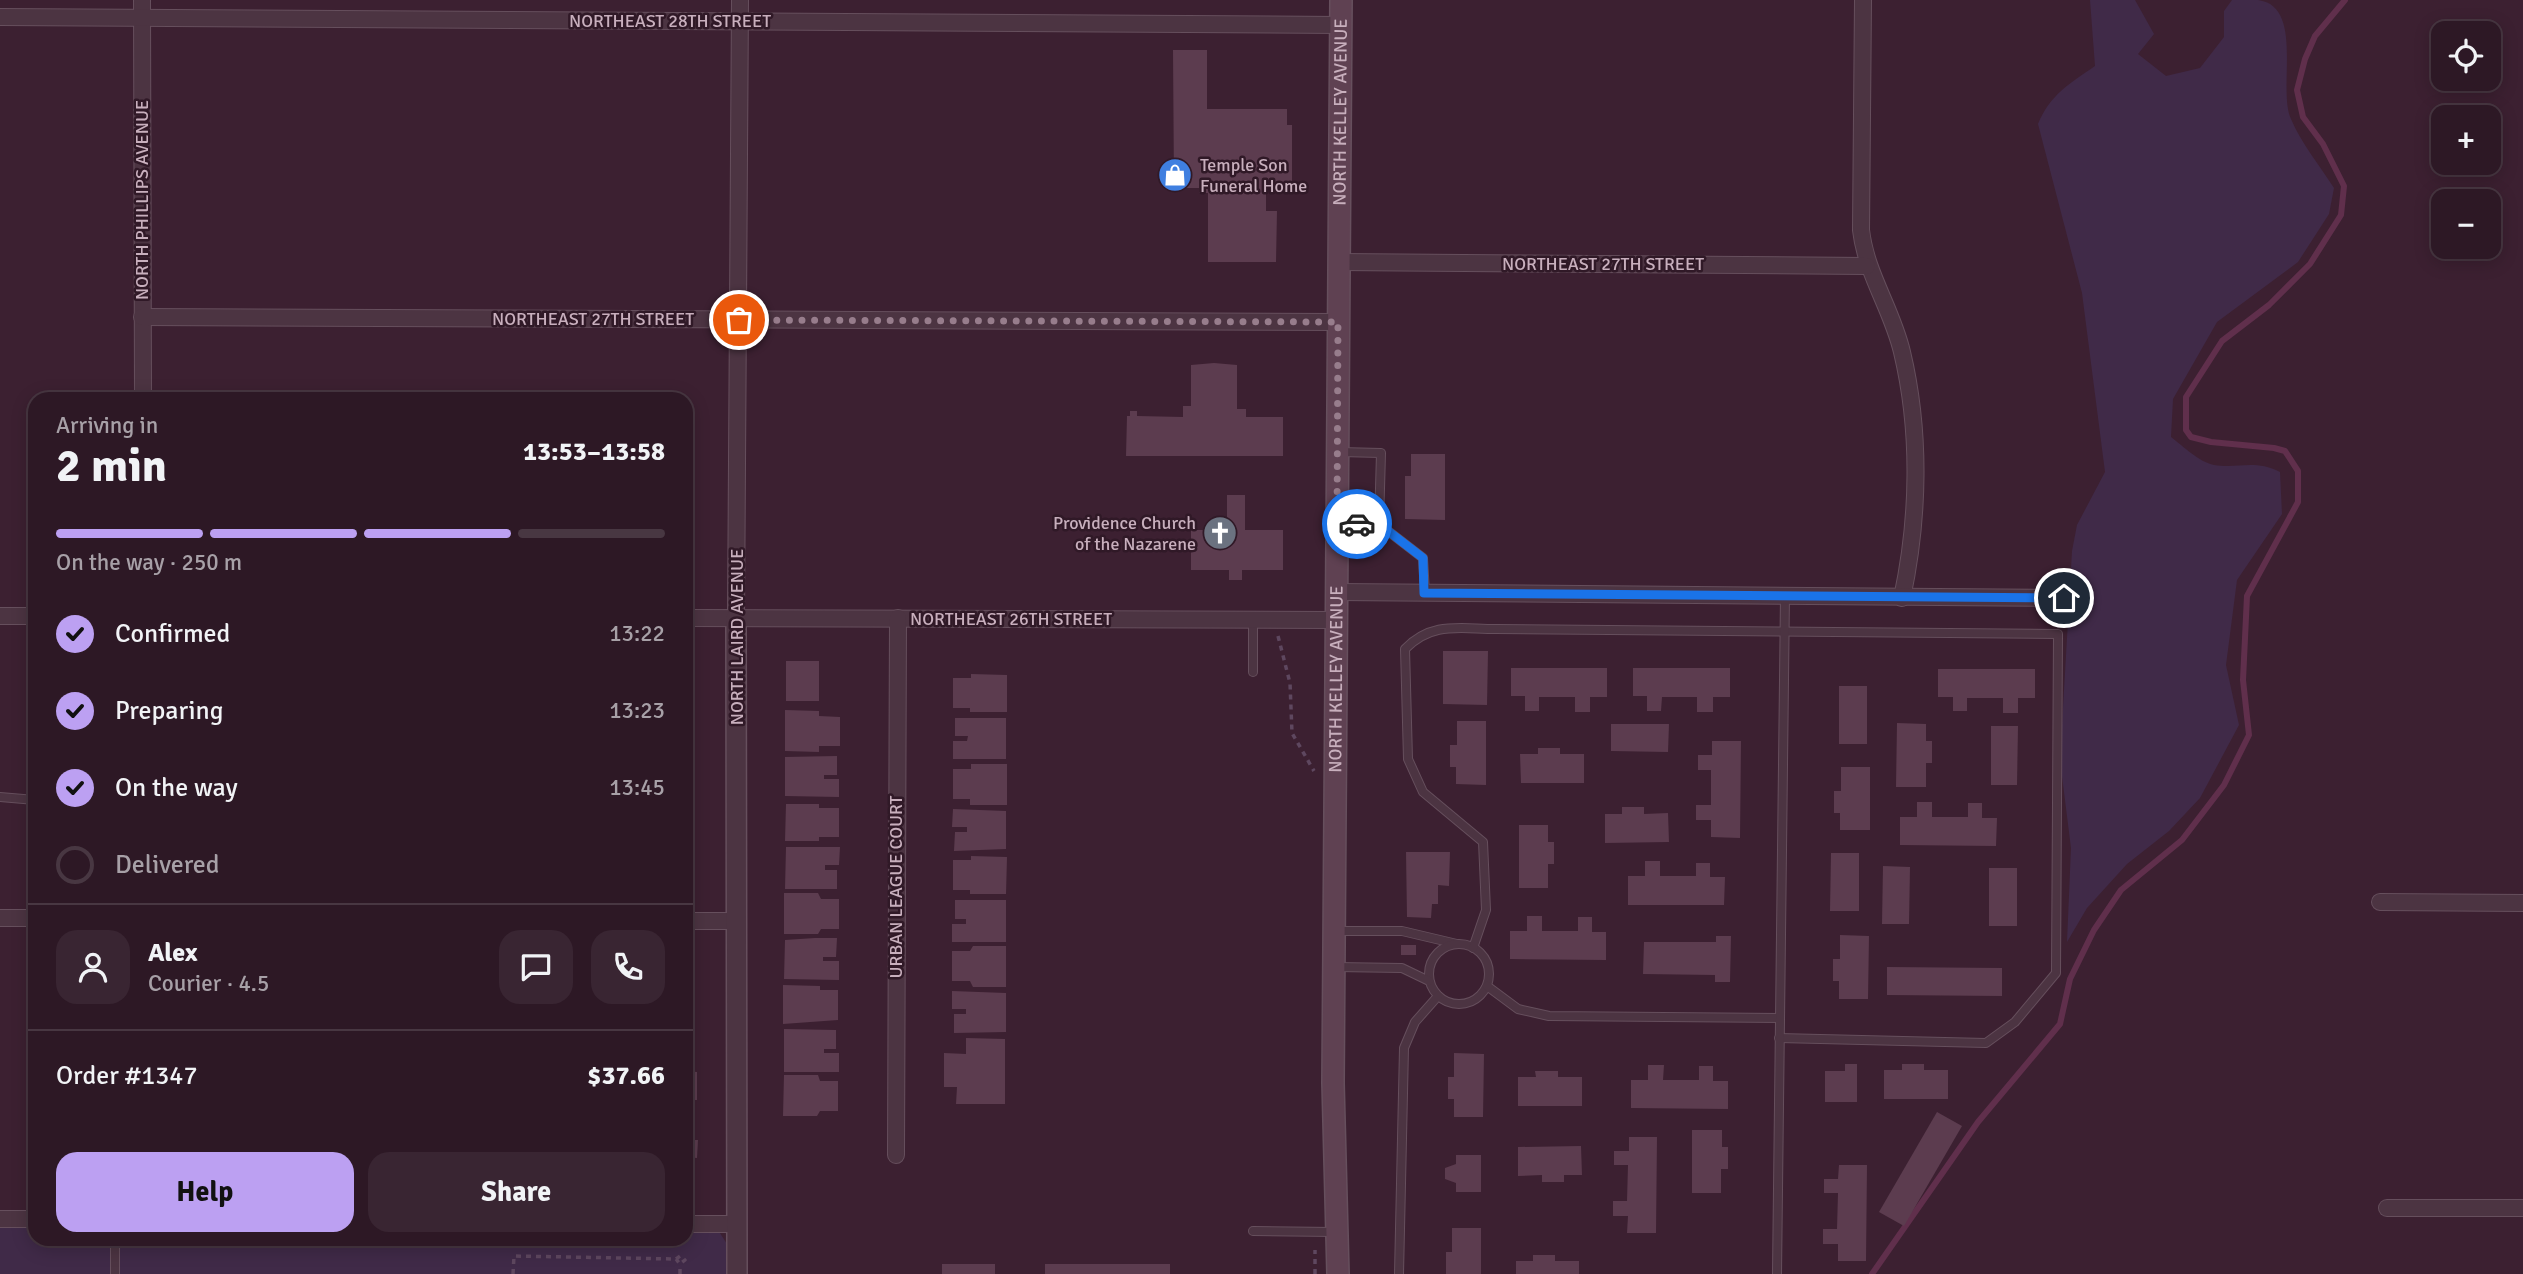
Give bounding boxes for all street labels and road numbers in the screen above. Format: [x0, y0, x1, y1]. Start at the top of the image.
street label: NORTHEAST 28TH STREET [569, 10, 771, 32]
street label: NORTH KELLEY AVENUE [1328, 18, 1352, 206]
street label: NORTH PHILLIPS AVENUE [131, 100, 153, 300]
street label: NORTHEAST 27TH STREET [1502, 253, 1704, 275]
street label: NORTHEAST 27TH STREET [492, 308, 694, 330]
street label: NORTH LAIRD AVENUE [726, 549, 748, 725]
street label: NORTH KELLEY AVENUE [1324, 585, 1348, 773]
street label: NORTHEAST 26TH STREET [910, 608, 1112, 630]
street label: URBAN LEAGUE COURT [885, 795, 907, 978]

